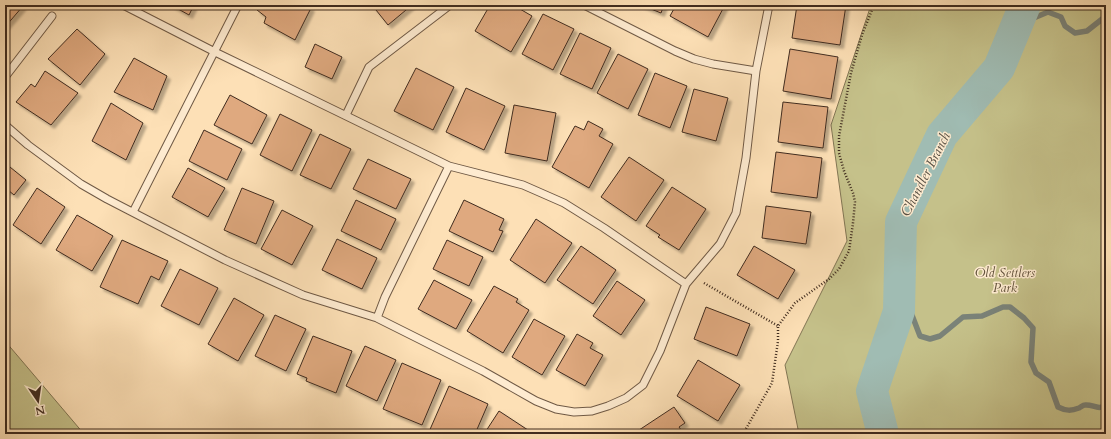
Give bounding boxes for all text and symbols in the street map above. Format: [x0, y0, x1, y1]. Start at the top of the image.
water label: Chandler Branch [896, 129, 955, 220]
park label: Old Settlers Park [975, 264, 1036, 297]
north arrow [18, 381, 58, 421]
text: N [33, 402, 46, 419]

